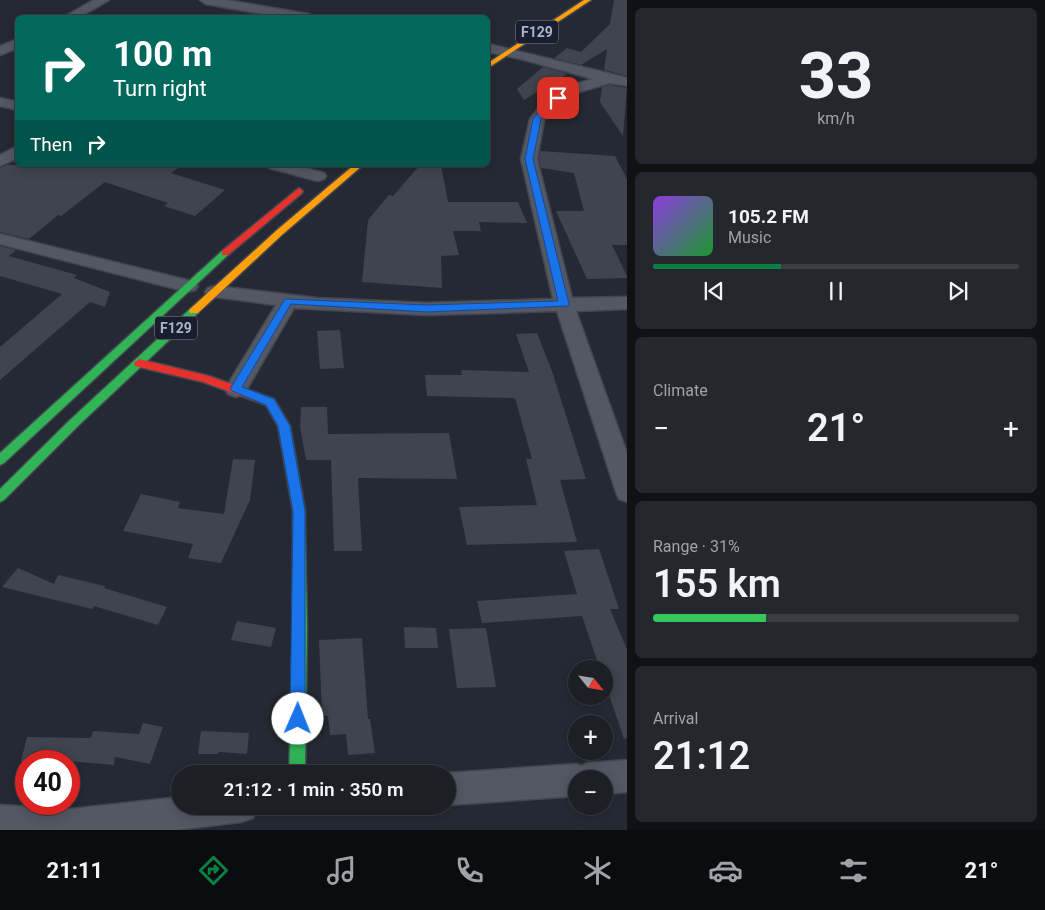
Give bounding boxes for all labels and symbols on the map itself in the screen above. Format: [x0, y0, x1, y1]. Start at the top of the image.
road number: F129 [516, 21, 558, 44]
pin [537, 77, 579, 119]
road number: F129 [155, 316, 197, 339]
north arrow [568, 660, 612, 705]
position arrow [271, 692, 323, 744]
speed limit sign: 40 [15, 750, 80, 815]

